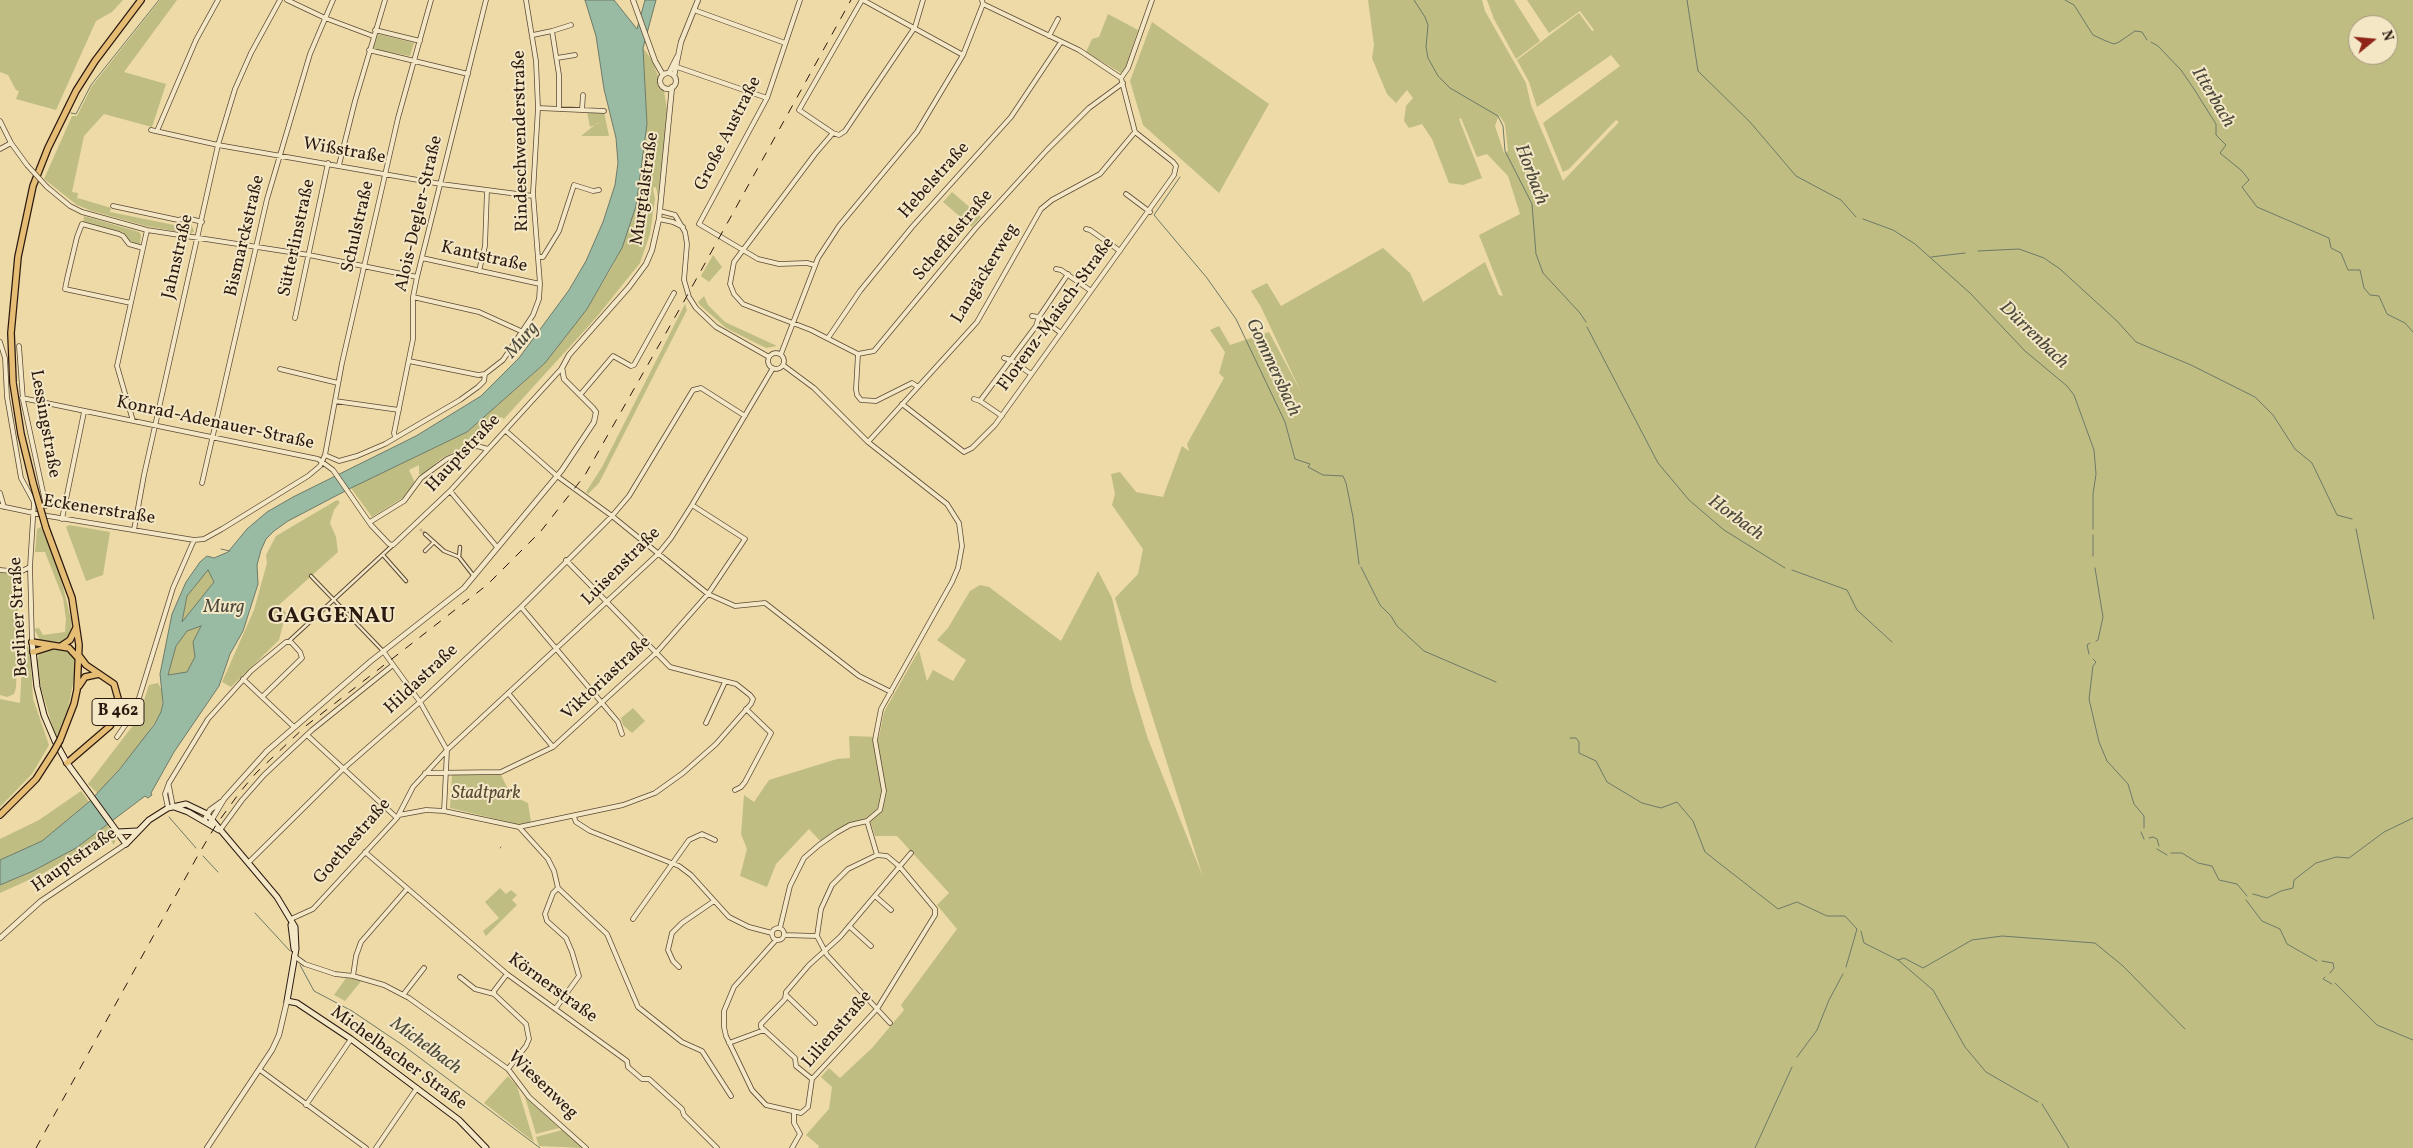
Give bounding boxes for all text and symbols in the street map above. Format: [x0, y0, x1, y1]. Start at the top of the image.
north arrow [2348, 15, 2398, 65]
text: N [2376, 28, 2397, 43]
street label: Rindeschwenderstraße [510, 50, 534, 232]
water label: Itterbach [2185, 64, 2239, 132]
street label: Große Austraße [691, 73, 767, 195]
street label: Murgtalstraße [627, 131, 665, 247]
street label: Wißstraße [301, 134, 387, 170]
street label: Alois-Degler-Straße [392, 134, 448, 294]
street label: Hebelstraße [895, 138, 975, 224]
water label: Horbach [1508, 141, 1552, 209]
street label: Bismarckstraße [222, 173, 270, 299]
street label: Sütterlinstraße [275, 177, 321, 299]
street label: Schulstraße [338, 179, 380, 275]
street label: Scheffelstraße [910, 186, 998, 286]
street label: Jahnstraße [159, 213, 199, 301]
street label: Langäckerweg [948, 220, 1024, 328]
street label: Florenz-Maisch-Straße [994, 234, 1120, 396]
street label: Kantstraße [439, 238, 529, 278]
water label: Dürrenbach [1994, 297, 2072, 375]
water label: Gommersbach [1239, 315, 1305, 421]
water label: Murg [501, 318, 545, 364]
street label: Lessingstraße [24, 368, 64, 480]
street label: Konrad-Adenauer-Straße [114, 392, 316, 456]
street label: Hauptstraße [422, 410, 506, 498]
street label: Eckenerstraße [41, 491, 157, 531]
water label: Horbach [1703, 491, 1767, 547]
street label: Luisenstraße [578, 523, 666, 611]
street label: Berliner Straße [6, 556, 34, 678]
water label: Murg [203, 598, 245, 620]
district label: GAGGENAU [267, 605, 397, 631]
street label: Viktoriastraße [558, 632, 656, 726]
street label: Hildastraße [381, 640, 463, 720]
road number: B 462 [92, 699, 144, 726]
park label: Stadtpark [451, 784, 521, 806]
street label: Goethestraße [310, 795, 396, 889]
street label: Hauptstraße [28, 824, 122, 898]
street label: Körnerstraße [503, 949, 601, 1029]
street label: Lilienstraße [799, 987, 877, 1073]
street label: Michelbacher Straße [326, 1002, 470, 1116]
water label: Michelbach [385, 1013, 465, 1081]
street label: Wiesenweg [502, 1047, 582, 1125]

